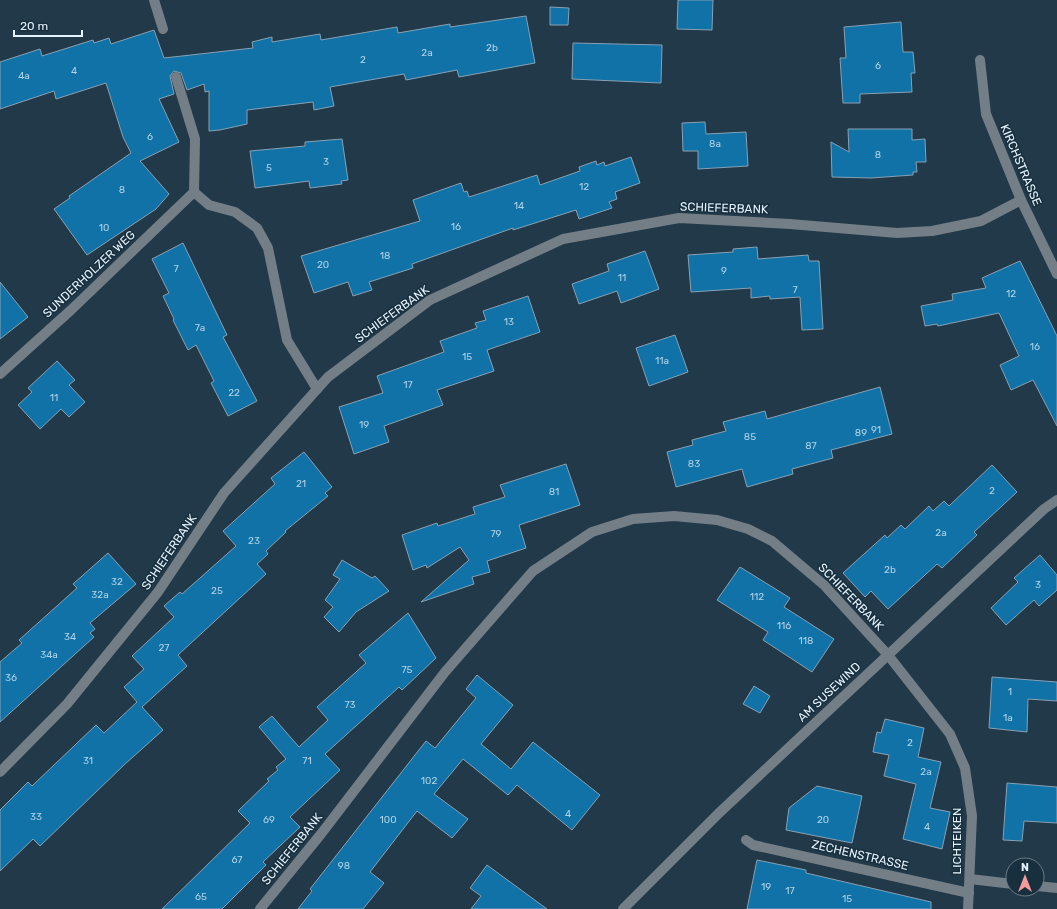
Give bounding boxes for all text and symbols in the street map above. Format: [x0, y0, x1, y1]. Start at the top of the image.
scale bar [14, 12, 82, 38]
text: 20 m [20, 19, 48, 33]
house number: 2b [486, 42, 498, 54]
house number: 2a [421, 47, 433, 59]
house number: 2 [360, 54, 366, 66]
house number: 6 [875, 60, 881, 72]
house number: 4 [71, 65, 77, 77]
house number: 4a [18, 70, 30, 82]
street label: KIRCHSTRASSE [998, 122, 1044, 208]
house number: 6 [147, 131, 153, 143]
house number: 8a [709, 138, 721, 150]
house number: 8 [875, 149, 881, 161]
house number: 3 [323, 156, 329, 168]
house number: 5 [266, 162, 272, 174]
house number: 12 [579, 181, 589, 193]
house number: 8 [119, 184, 125, 196]
street label: SCHIEFERBANK [680, 199, 769, 217]
house number: 14 [514, 200, 524, 212]
house number: 16 [451, 221, 461, 233]
house number: 10 [99, 222, 109, 234]
street label: SUNDERHOLZER WEG [40, 228, 138, 320]
house number: 18 [380, 250, 390, 262]
house number: 20 [317, 259, 329, 271]
house number: 7 [173, 263, 179, 275]
house number: 9 [721, 265, 727, 277]
house number: 11 [618, 272, 626, 284]
street label: SCHIEFERBANK [352, 282, 432, 346]
house number: 7 [792, 284, 798, 296]
house number: 12 [1006, 288, 1016, 300]
house number: 13 [504, 316, 514, 328]
house number: 7a [195, 322, 205, 334]
house number: 16 [1030, 341, 1040, 353]
house number: 15 [462, 351, 472, 363]
house number: 11a [655, 355, 669, 367]
house number: 17 [403, 379, 413, 391]
house number: 22 [228, 387, 240, 399]
house number: 11 [50, 392, 58, 404]
house number: 19 [359, 419, 369, 431]
house number: 91 [871, 424, 881, 436]
house number: 89 [855, 427, 867, 439]
house number: 85 [744, 431, 756, 443]
house number: 87 [805, 440, 817, 452]
house number: 83 [688, 458, 700, 470]
house number: 21 [296, 478, 306, 490]
house number: 2 [989, 485, 995, 497]
house number: 81 [549, 486, 559, 498]
street label: SCHIEFERBANK [139, 511, 200, 592]
house number: 2a [935, 527, 947, 539]
house number: 79 [490, 528, 502, 540]
house number: 23 [248, 535, 260, 547]
street label: SCHIEFERBANK [815, 560, 887, 634]
house number: 2b [884, 564, 896, 576]
house number: 32 [111, 576, 123, 588]
house number: 3 [1035, 579, 1041, 591]
house number: 25 [211, 585, 223, 597]
house number: 32a [91, 589, 109, 601]
house number: 112 [750, 591, 764, 603]
house number: 116 [777, 620, 791, 632]
house number: 34 [64, 631, 76, 643]
house number: 118 [799, 635, 813, 647]
house number: 27 [159, 642, 170, 654]
house number: 34a [40, 649, 58, 661]
street label: AM SUSEWIND [795, 659, 863, 725]
house number: 75 [401, 664, 413, 676]
house number: 36 [5, 672, 17, 684]
house number: 1 [1008, 686, 1012, 698]
house number: 73 [344, 699, 356, 711]
house number: 1a [1003, 712, 1013, 724]
house number: 2 [907, 737, 913, 749]
house number: 31 [83, 755, 93, 767]
house number: 71 [302, 755, 312, 767]
house number: 2a [920, 766, 932, 778]
house number: 102 [421, 775, 437, 787]
house number: 4 [565, 808, 571, 820]
street label: LICHTEIKEN [950, 808, 964, 874]
street label: SCHIEFERBANK [259, 810, 326, 888]
house number: 33 [30, 811, 42, 823]
house number: 69 [263, 814, 275, 826]
house number: 100 [380, 814, 396, 826]
house number: 20 [817, 814, 829, 826]
house number: 4 [924, 821, 930, 833]
street label: ZECHENSTRASSE [810, 837, 910, 873]
house number: 67 [232, 854, 242, 866]
north arrow [1005, 857, 1045, 897]
house number: 98 [338, 860, 350, 872]
text: N [1021, 861, 1029, 874]
house number: 19 [761, 881, 771, 893]
house number: 17 [785, 885, 795, 897]
house number: 65 [195, 891, 207, 903]
house number: 15 [842, 893, 852, 905]

